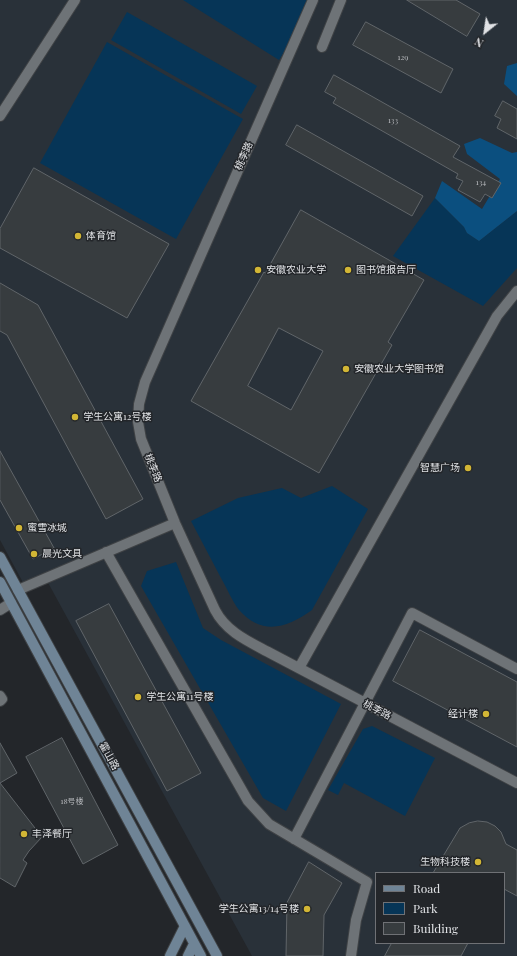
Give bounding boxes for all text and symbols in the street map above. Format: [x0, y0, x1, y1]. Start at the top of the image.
north arrow [465, 12, 505, 52]
text: N [472, 34, 486, 51]
house number: 129 [398, 52, 408, 62]
house number: 133 [388, 115, 398, 125]
street label: 桃李路 [232, 140, 256, 172]
house number: 134 [476, 177, 486, 187]
place label: 体育馆 [86, 230, 116, 242]
marker: 体育馆 [73, 231, 83, 241]
place label: 安徽农业大学 [266, 264, 326, 276]
place label: 图书馆报告厅 [356, 264, 416, 276]
marker: 安徽农业大学 [253, 265, 263, 275]
marker: 图书馆报告厅 [343, 265, 353, 275]
place label: 安徽农业大学图书馆 [354, 363, 444, 375]
marker: 安徽农业大学图书馆 [341, 364, 351, 374]
place label: 学生公寓12号楼 [83, 411, 151, 423]
marker: 学生公寓12号楼 [70, 412, 80, 422]
street label: 桃李路 [142, 452, 164, 484]
place label: 智慧广场 [420, 462, 460, 474]
marker: 智慧广场 [463, 463, 473, 473]
place label: 蜜雪冰城 [27, 522, 67, 534]
marker: 蜜雪冰城 [14, 523, 24, 533]
place label: 晨光文具 [42, 548, 82, 560]
marker: 晨光文具 [29, 549, 39, 559]
place label: 学生公寓11号楼 [146, 691, 213, 703]
marker: 学生公寓11号楼 [133, 692, 143, 702]
street label: 桃李路 [361, 698, 393, 722]
place label: 经计楼 [448, 708, 478, 720]
marker: 经计楼 [481, 709, 491, 719]
street label: 霍山路 [96, 740, 122, 772]
house number: 18号楼 [60, 796, 84, 806]
place label: 丰泽餐厅 [32, 828, 72, 840]
marker: 丰泽餐厅 [19, 829, 29, 839]
place label: 生物科技楼 [420, 856, 470, 868]
marker: 生物科技楼 [473, 857, 483, 867]
legend [375, 872, 505, 944]
text: Road [413, 880, 440, 896]
text: Park [413, 900, 438, 916]
place label: 学生公寓13/14号楼 [219, 903, 299, 915]
marker: 学生公寓13/14号楼 [302, 904, 312, 914]
text: Building [413, 920, 458, 936]

